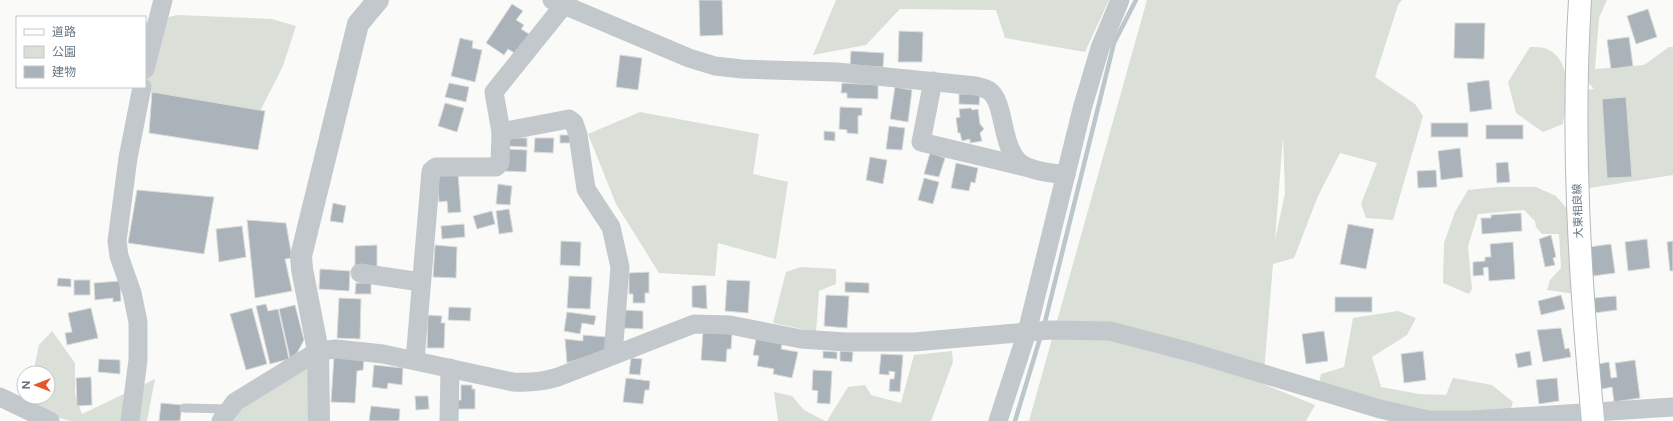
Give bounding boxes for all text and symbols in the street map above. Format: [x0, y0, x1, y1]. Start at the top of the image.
legend [16, 16, 146, 88]
text: 道路 [52, 25, 76, 39]
text: 公園 [52, 45, 76, 59]
text: 建物 [52, 65, 76, 79]
street label: 大東相良線 [1571, 183, 1585, 239]
north arrow [16, 365, 56, 405]
text: N [20, 381, 33, 389]

